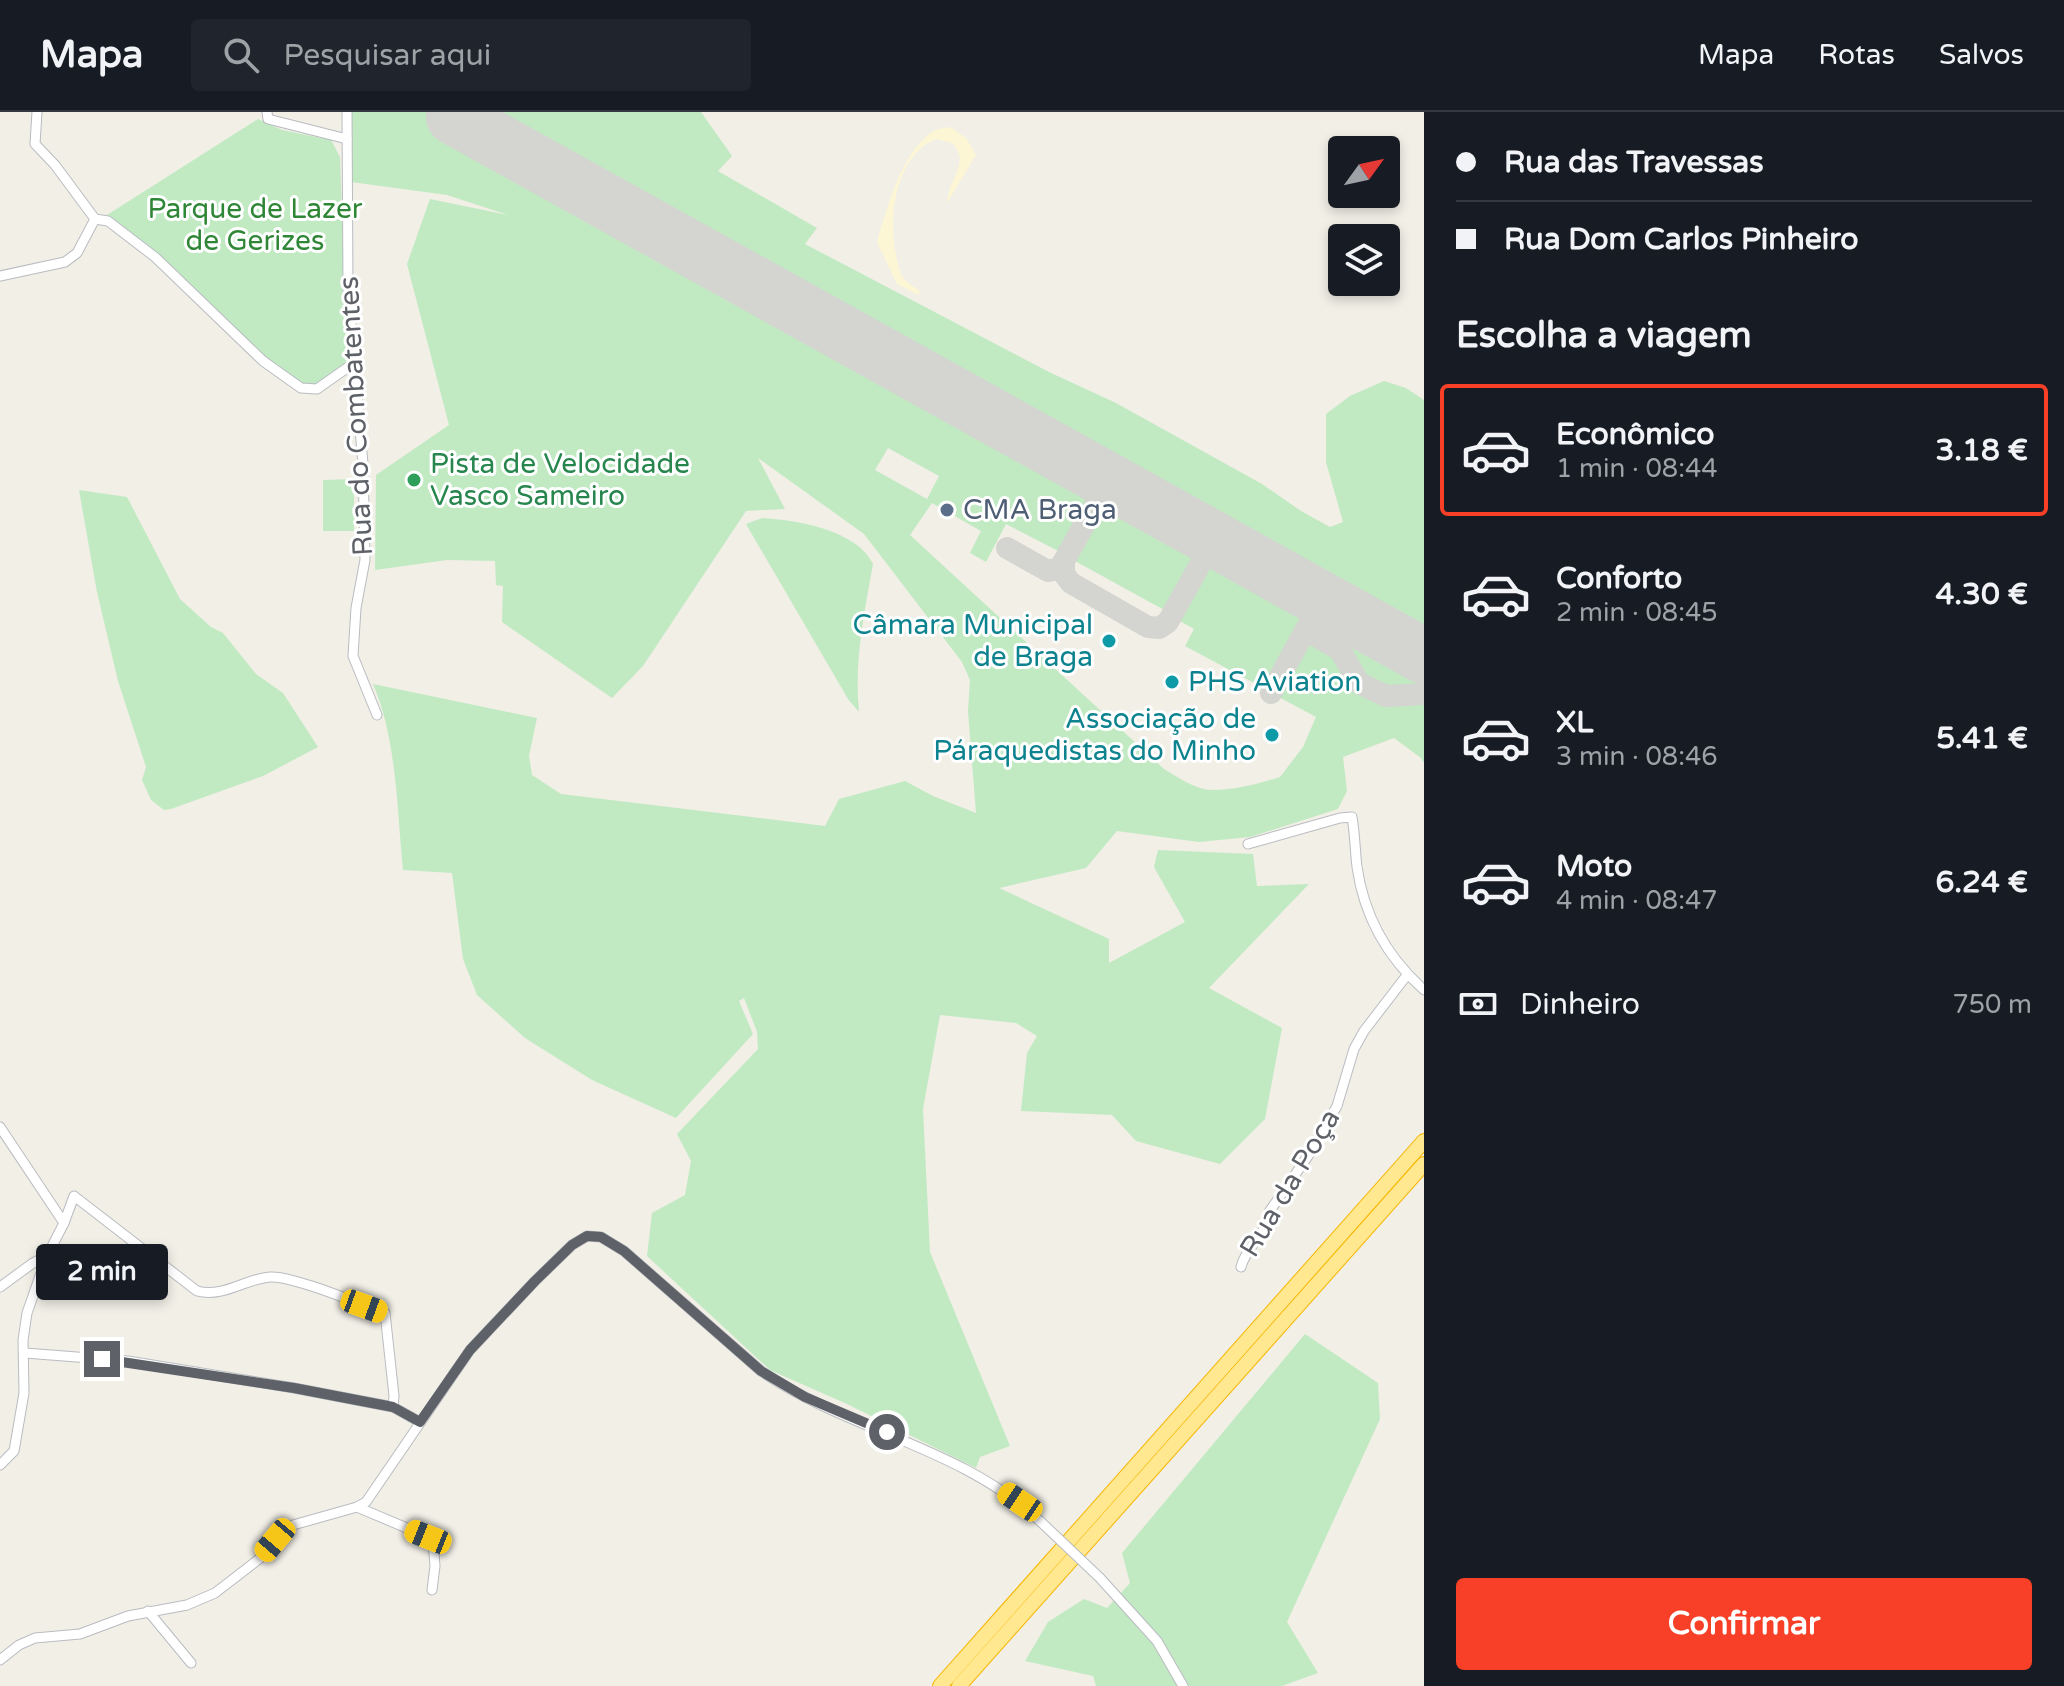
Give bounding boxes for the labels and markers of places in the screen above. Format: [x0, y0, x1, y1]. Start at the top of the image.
place label: Pista de Velocidade Vasco Sameiro [430, 447, 690, 513]
marker: Pista de Velocidade Vasco Sameiro [405, 471, 423, 489]
place label: CMA Braga [963, 493, 1117, 527]
marker: CMA Braga [938, 501, 956, 519]
place label: Câmara Municipal de Braga [853, 608, 1093, 674]
marker: Câmara Municipal de Braga [1100, 632, 1118, 650]
place label: PHS Aviation [1188, 665, 1361, 699]
marker: PHS Aviation [1163, 673, 1181, 691]
place label: Associação de Páraquedistas do Minho [933, 702, 1256, 768]
marker: Associação de Páraquedistas do Minho [1263, 726, 1281, 744]

